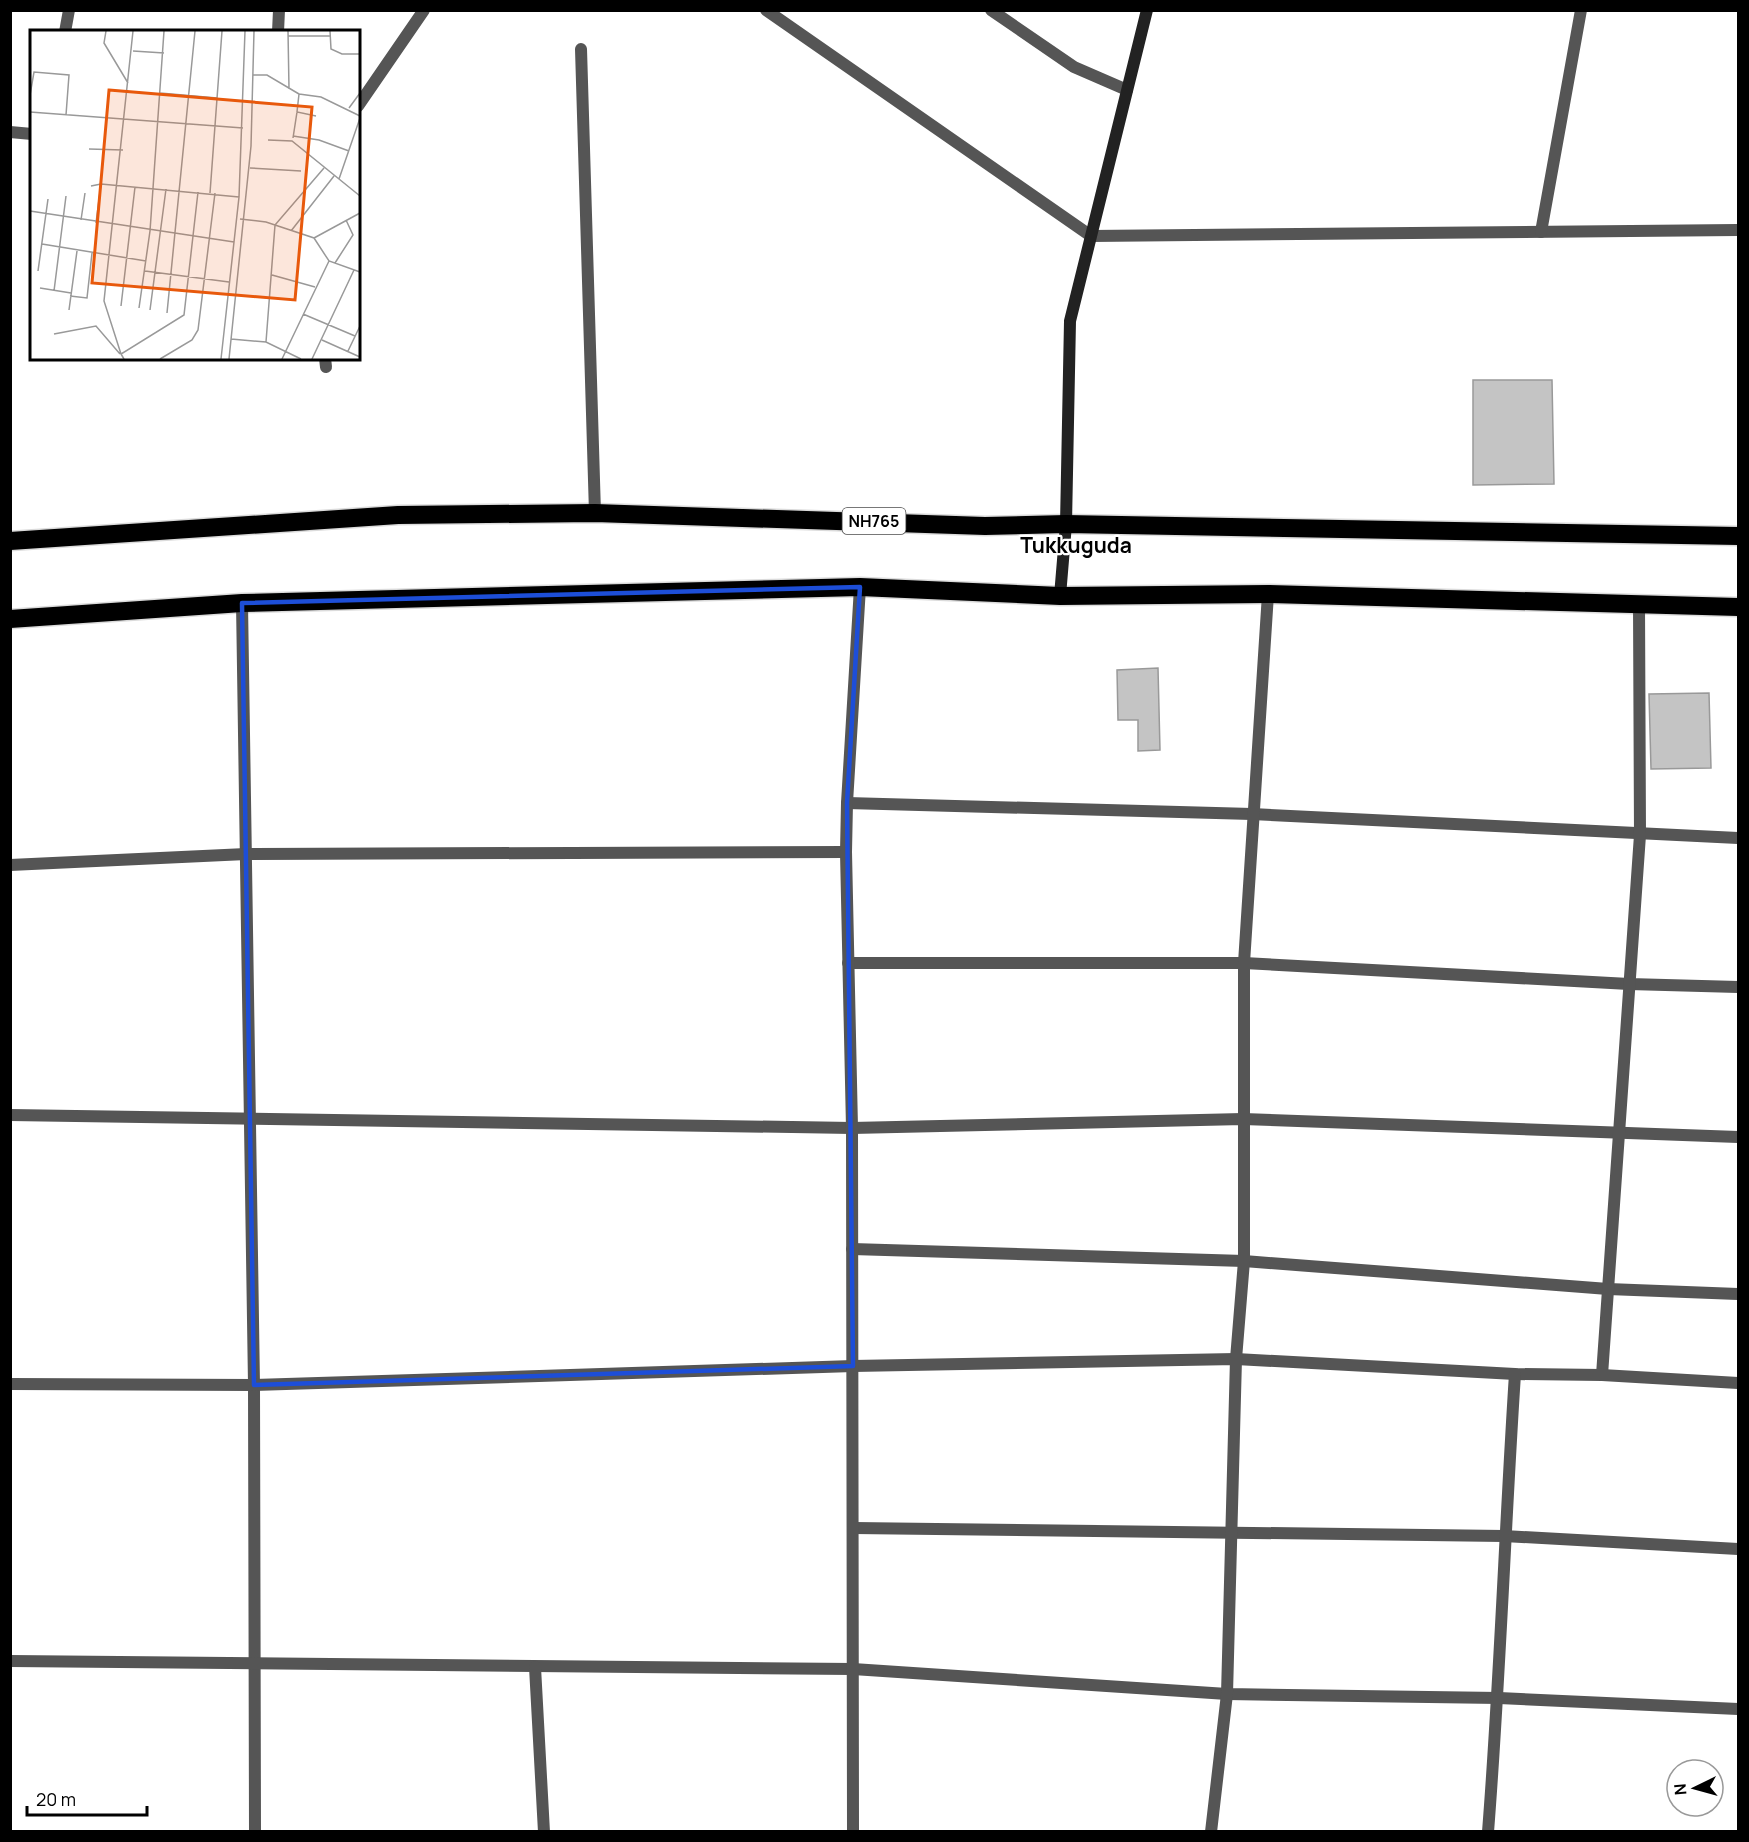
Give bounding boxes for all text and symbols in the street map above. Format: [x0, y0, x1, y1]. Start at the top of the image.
inset map [30, 30, 360, 360]
road number: NH765 [842, 508, 906, 534]
district label: Tukkuguda [1020, 531, 1132, 559]
north arrow [1665, 1758, 1725, 1818]
scale bar [27, 1779, 147, 1817]
text: N [1669, 1783, 1692, 1796]
text: 20 m [36, 1787, 76, 1811]

